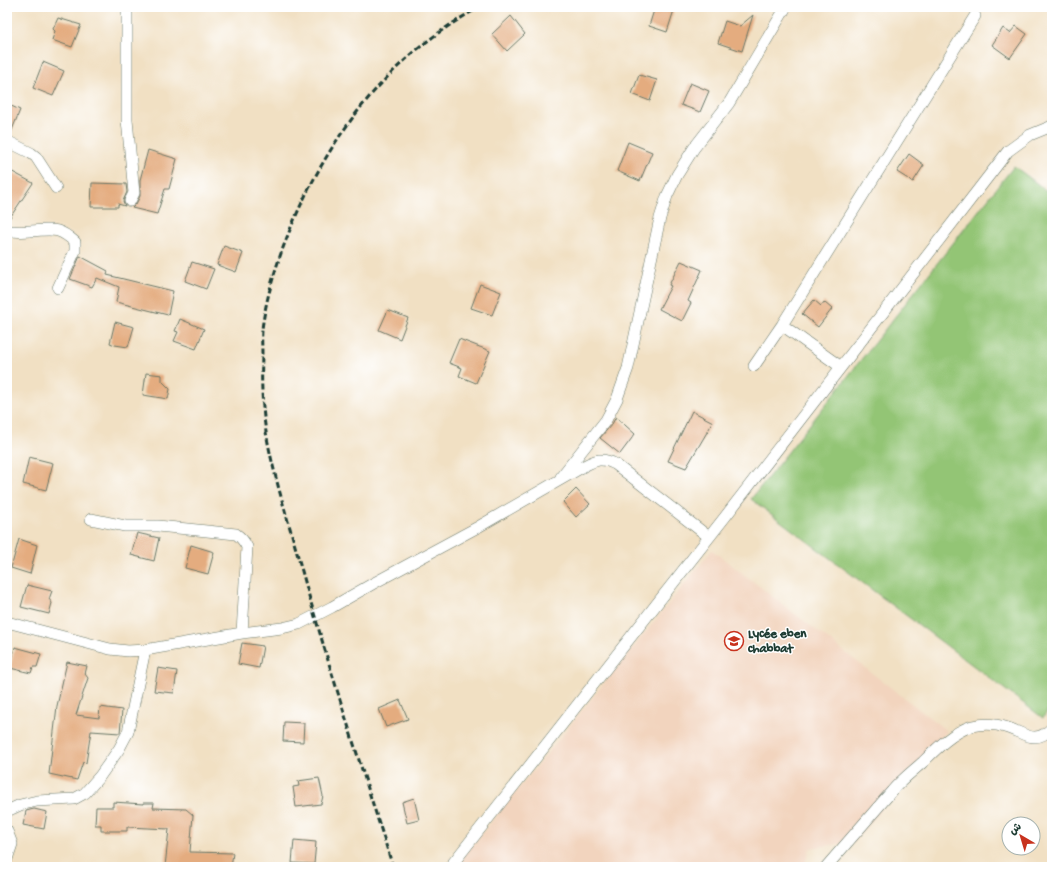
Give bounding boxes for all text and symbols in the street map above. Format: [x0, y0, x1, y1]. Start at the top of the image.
place label: Lycée eben chabbat [748, 627, 807, 657]
school or university icon: Lycée eben chabbat [723, 630, 745, 652]
north arrow [1001, 816, 1041, 856]
text: ش [1008, 821, 1025, 838]

